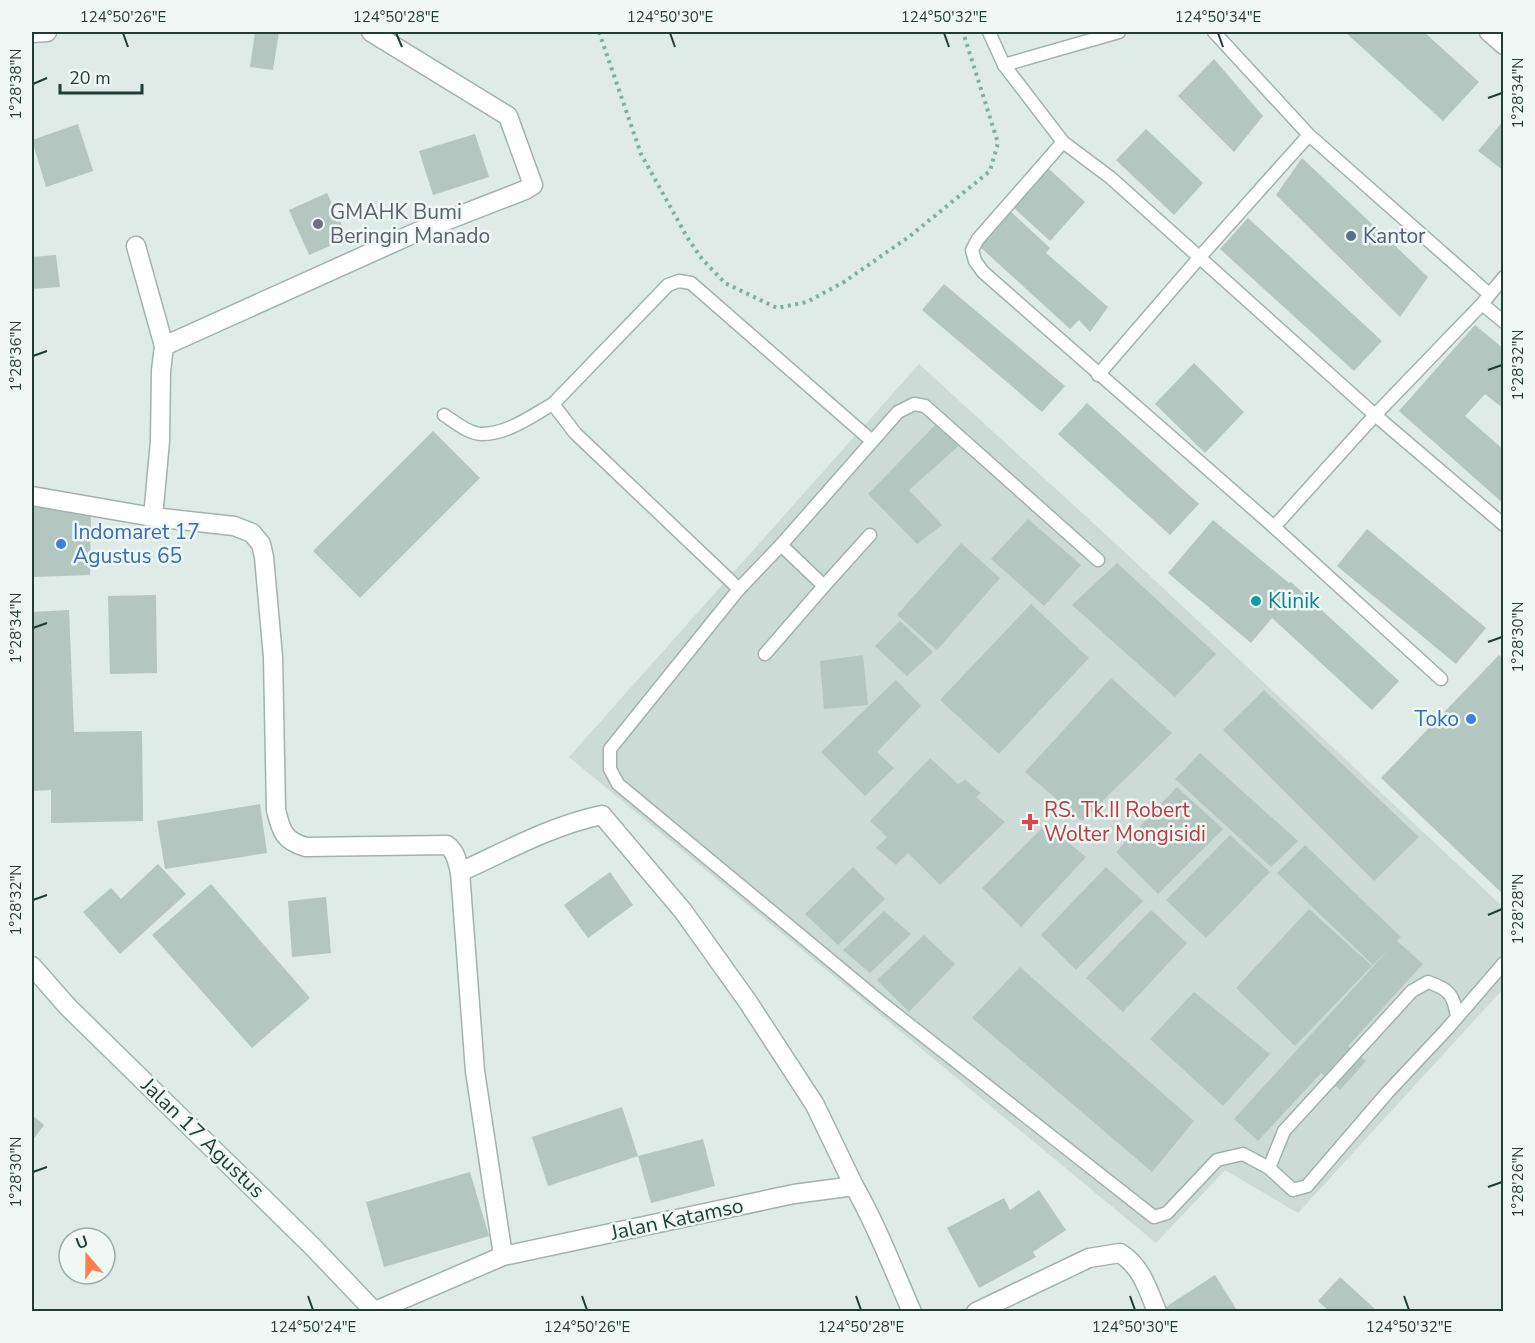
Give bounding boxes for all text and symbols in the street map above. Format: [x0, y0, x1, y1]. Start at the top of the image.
text: 124°50'26"E [80, 7, 166, 27]
text: 124°50'28"E [353, 7, 439, 27]
text: 124°50'30"E [627, 7, 713, 27]
text: 124°50'32"E [901, 7, 987, 27]
text: 124°50'34"E [1175, 7, 1261, 27]
text: 1°28'38"N [6, 49, 26, 119]
scale bar [60, 57, 142, 95]
text: 1°28'34"N [1508, 58, 1528, 128]
text: 20 m [69, 66, 111, 90]
place label: GMAHK Bumi Beringin Manado [330, 198, 490, 250]
marker: GMAHK Bumi Beringin Manado [311, 217, 325, 231]
place label: Kantor [1363, 222, 1426, 250]
marker: Kantor [1344, 229, 1358, 243]
text: 1°28'36"N [6, 321, 26, 391]
text: 1°28'32"N [1508, 330, 1528, 400]
place label: Indomaret 17 Agustus 65 [73, 518, 200, 570]
marker: Indomaret 17 Agustus 65 [54, 537, 68, 551]
place label: Klinik [1268, 587, 1320, 615]
text: 1°28'34"N [6, 593, 26, 663]
marker: Klinik [1249, 594, 1263, 608]
text: 1°28'30"N [1508, 602, 1528, 672]
place label: Toko [1414, 705, 1459, 733]
marker: Toko [1464, 712, 1478, 726]
place label: RS. Tk.II Robert Wolter Mongisidi [1044, 796, 1206, 848]
marker: RS. Tk.II Robert Wolter Mongisidi [1021, 813, 1039, 831]
text: 1°28'32"N [6, 865, 26, 935]
text: 1°28'28"N [1508, 874, 1528, 944]
street label: Jalan 17 Agustus [134, 1071, 271, 1204]
text: 1°28'30"N [6, 1137, 26, 1207]
text: 1°28'26"N [1508, 1147, 1528, 1217]
street label: Jalan Katamso [607, 1191, 746, 1247]
north arrow [57, 1226, 117, 1286]
text: U [73, 1230, 92, 1255]
text: 124°50'24"E [270, 1317, 356, 1337]
text: 124°50'26"E [544, 1317, 630, 1337]
text: 124°50'28"E [818, 1317, 904, 1337]
text: 124°50'30"E [1092, 1317, 1178, 1337]
text: 124°50'32"E [1366, 1317, 1452, 1337]

